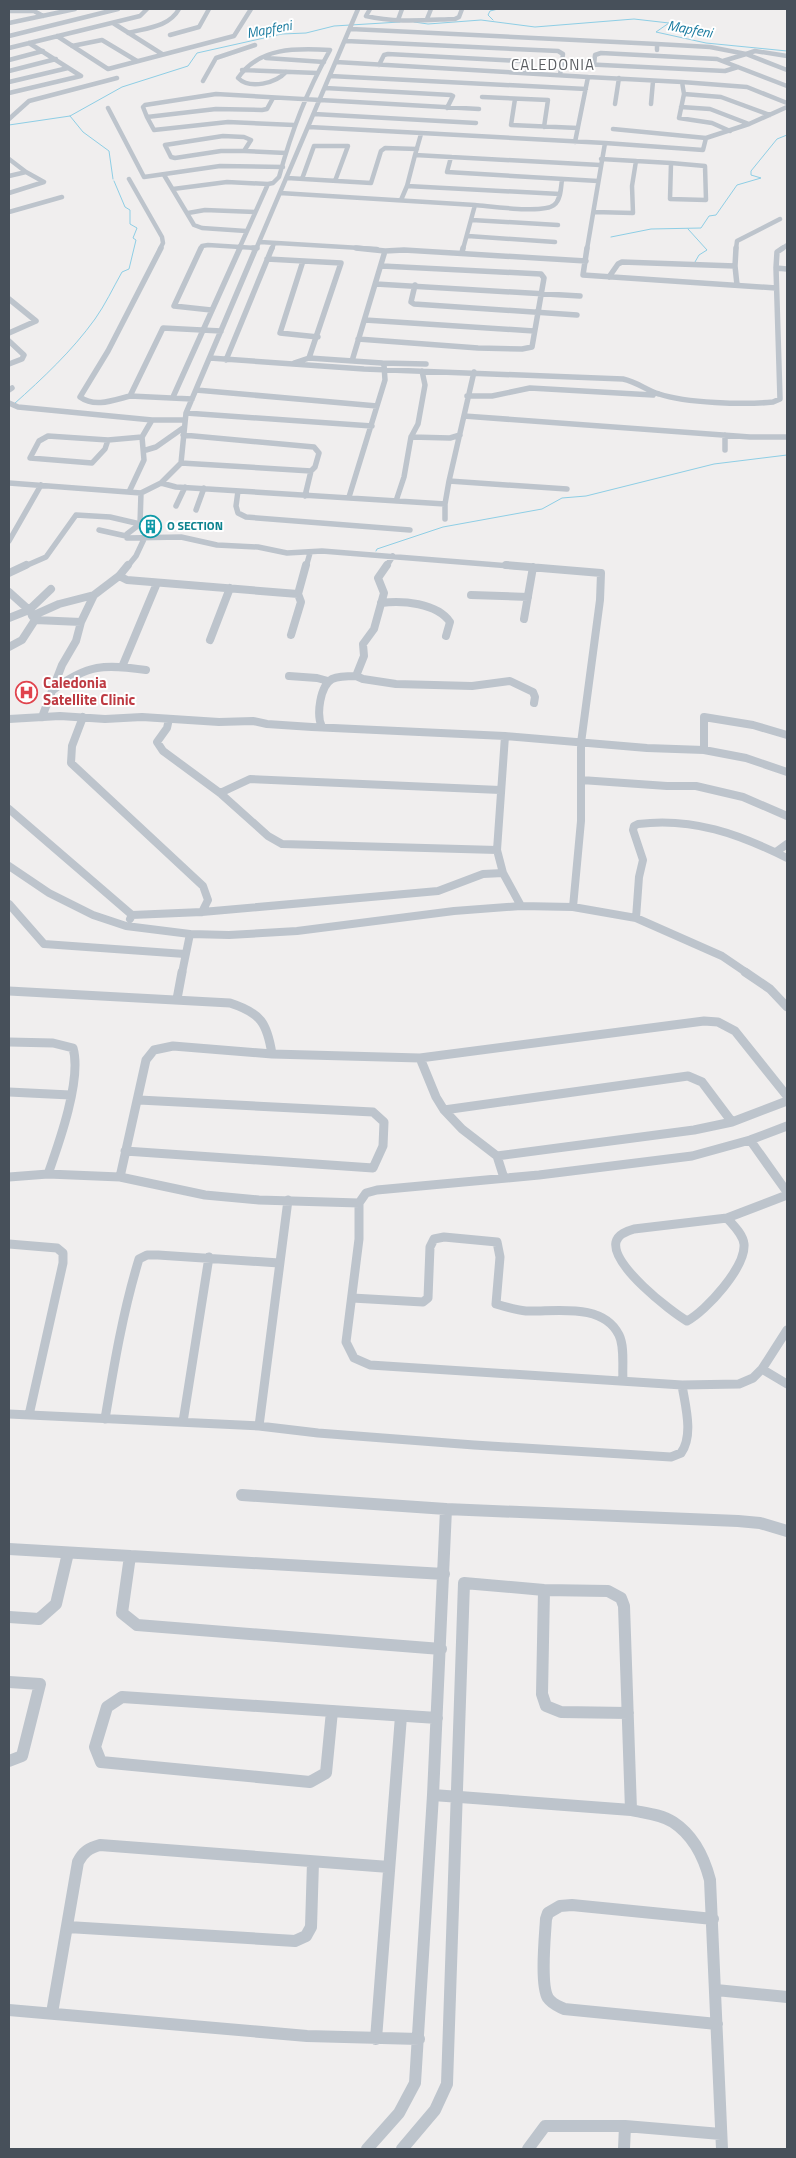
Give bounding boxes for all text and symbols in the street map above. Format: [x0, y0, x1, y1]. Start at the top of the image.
water label: Mapfeni [245, 13, 295, 43]
water label: Mapfeni [666, 14, 716, 43]
district label: CALEDONIA [511, 53, 595, 76]
building icon: O SECTION [139, 514, 163, 538]
place label: O SECTION [167, 516, 223, 535]
place label: Caledonia Satellite Clinic [43, 671, 136, 711]
hospital icon: Caledonia Satellite Clinic [15, 680, 39, 704]

